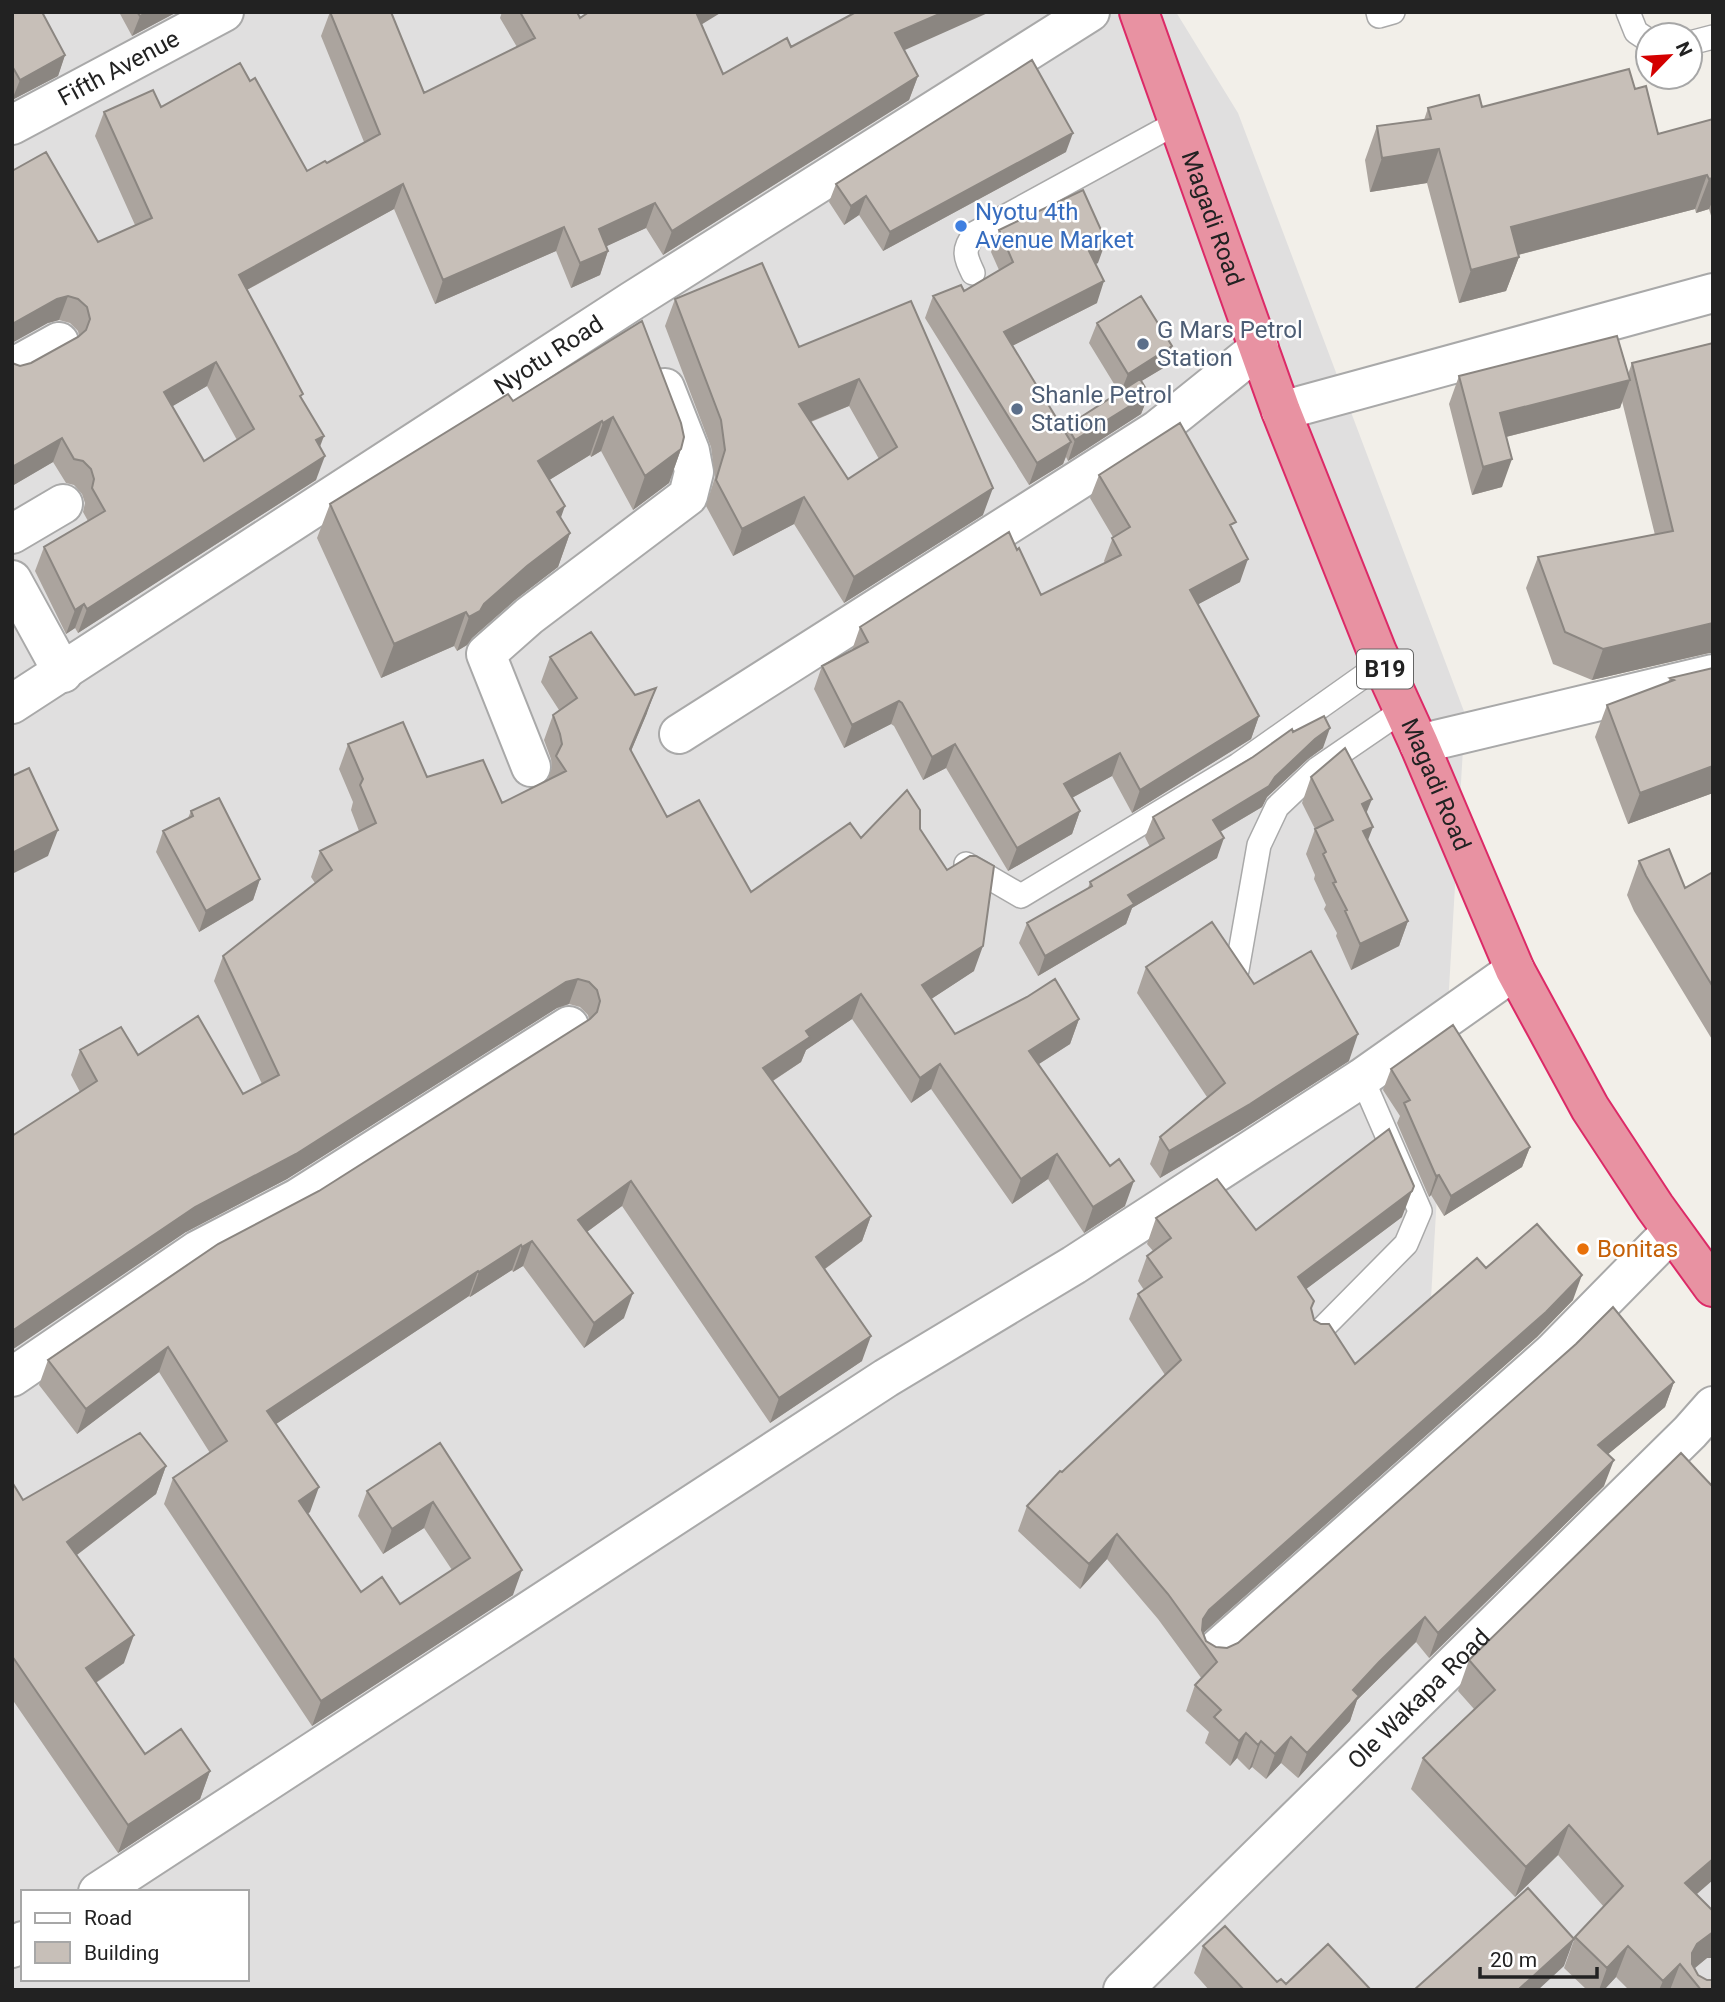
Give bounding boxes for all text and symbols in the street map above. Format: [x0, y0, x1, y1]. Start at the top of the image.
north arrow [1634, 21, 1704, 91]
street label: Fifth Avenue [54, 24, 184, 112]
text: N [1671, 38, 1697, 60]
street label: Magadi Road [1176, 147, 1249, 289]
place label: Nyotu 4th Avenue Market [975, 198, 1134, 254]
marker: Nyotu 4th Avenue Market [953, 218, 969, 234]
street label: Nyotu Road [489, 310, 608, 401]
place label: G Mars Petrol Station [1157, 316, 1303, 372]
marker: G Mars Petrol Station [1135, 336, 1151, 352]
place label: Shanle Petrol Station [1031, 381, 1172, 437]
marker: Shanle Petrol Station [1009, 401, 1025, 417]
road number: B19 [1357, 650, 1413, 688]
street label: Magadi Road [1395, 714, 1477, 855]
place label: Bonitas [1597, 1235, 1678, 1263]
marker: Bonitas [1575, 1241, 1591, 1257]
street label: Ole Wakapa Road [1342, 1623, 1496, 1775]
legend [21, 1890, 248, 1981]
text: Road [84, 1906, 132, 1930]
scale bar [1480, 1936, 1597, 1980]
text: Building [84, 1941, 159, 1965]
text: 20 m [1490, 1948, 1537, 1972]

